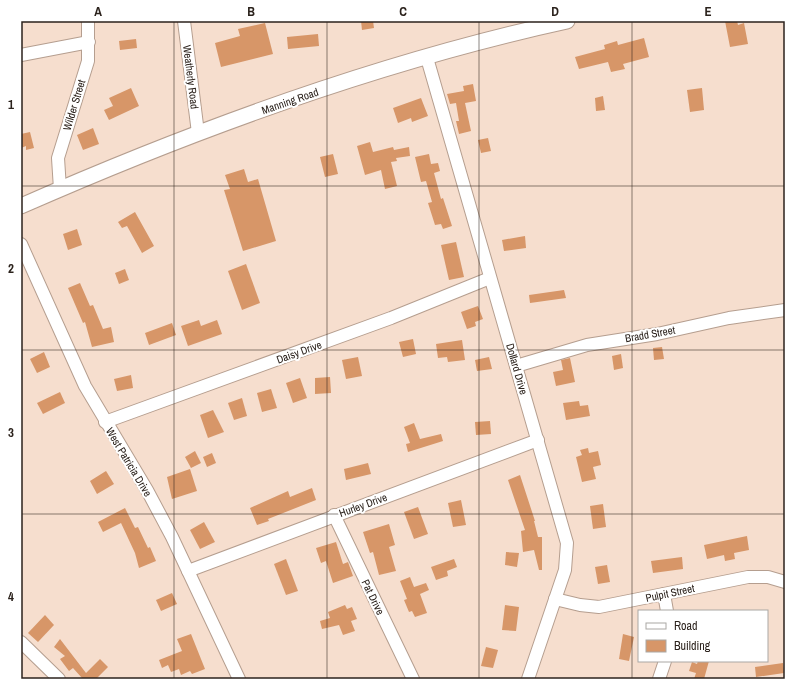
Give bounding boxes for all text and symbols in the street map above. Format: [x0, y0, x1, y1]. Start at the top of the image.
text: A [94, 3, 102, 20]
text: B [247, 3, 255, 20]
text: C [399, 3, 407, 20]
text: D [551, 3, 559, 20]
text: E [704, 3, 712, 20]
street label: Weatherly Road [180, 44, 202, 110]
street label: Wilder Street [60, 77, 89, 132]
street label: Manning Road [260, 85, 320, 117]
text: 1 [8, 96, 14, 113]
text: 2 [8, 260, 14, 277]
street label: Bradd Street [624, 323, 677, 345]
street label: Daisy Drive [274, 337, 324, 367]
street label: Dollard Drive [503, 342, 531, 396]
text: 3 [8, 424, 14, 441]
street label: West Patricia Drive [103, 425, 155, 499]
street label: Hurley Drive [337, 490, 389, 520]
street label: Pat Drive [358, 577, 388, 617]
street label: Pulpit Street [644, 581, 696, 605]
text: 4 [8, 588, 14, 605]
legend [638, 610, 768, 662]
text: Road [674, 618, 698, 634]
text: Building [674, 638, 711, 654]

